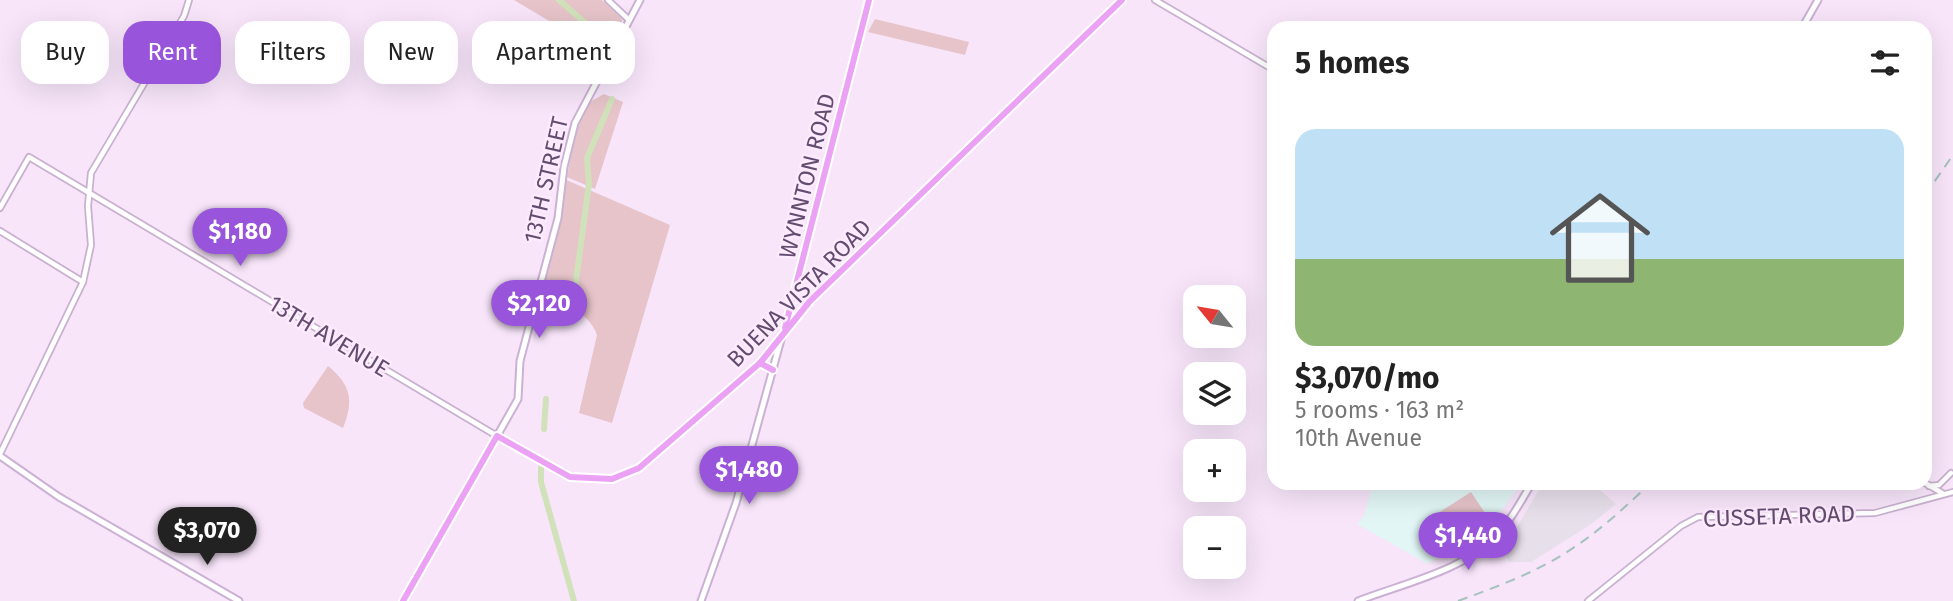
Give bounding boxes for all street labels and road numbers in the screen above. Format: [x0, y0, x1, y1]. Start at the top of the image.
street label: WYNNTON ROAD [773, 90, 841, 262]
street label: 13TH STREET [518, 114, 574, 246]
street label: BUENA VISTA ROAD [721, 213, 877, 373]
street label: 13TH AVENUE [264, 289, 394, 383]
street label: CUSSETA ROAD [1702, 499, 1856, 533]

